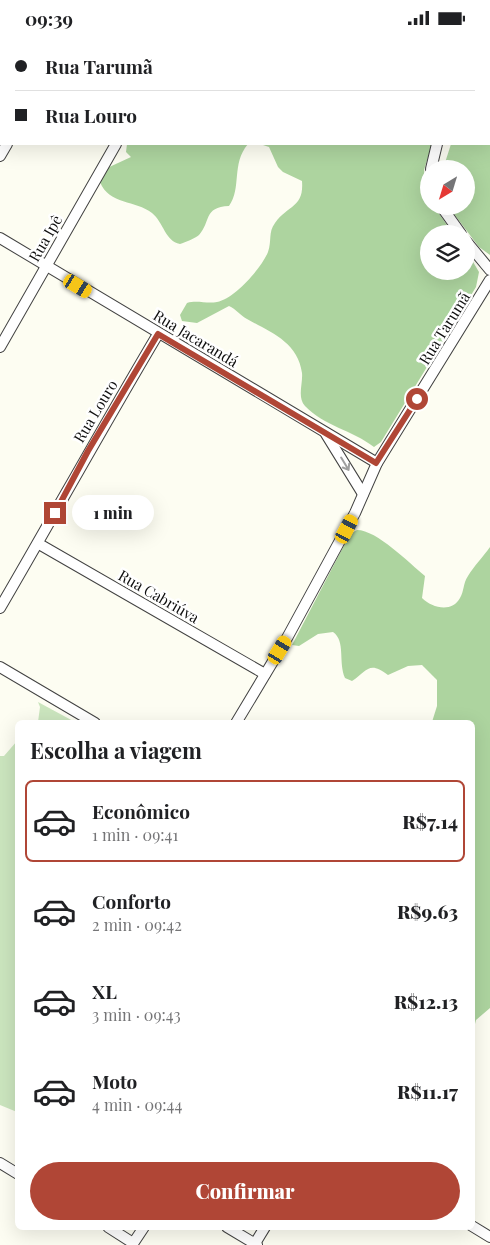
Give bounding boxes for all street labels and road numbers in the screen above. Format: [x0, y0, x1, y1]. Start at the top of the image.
street label: Rua Ipê [24, 211, 66, 265]
street label: Rua Tarumã [414, 288, 474, 368]
street label: Rua Jacarandá [150, 305, 243, 371]
street label: Rua Louro [68, 376, 122, 446]
street label: Rua Cabriúva [115, 565, 204, 627]

